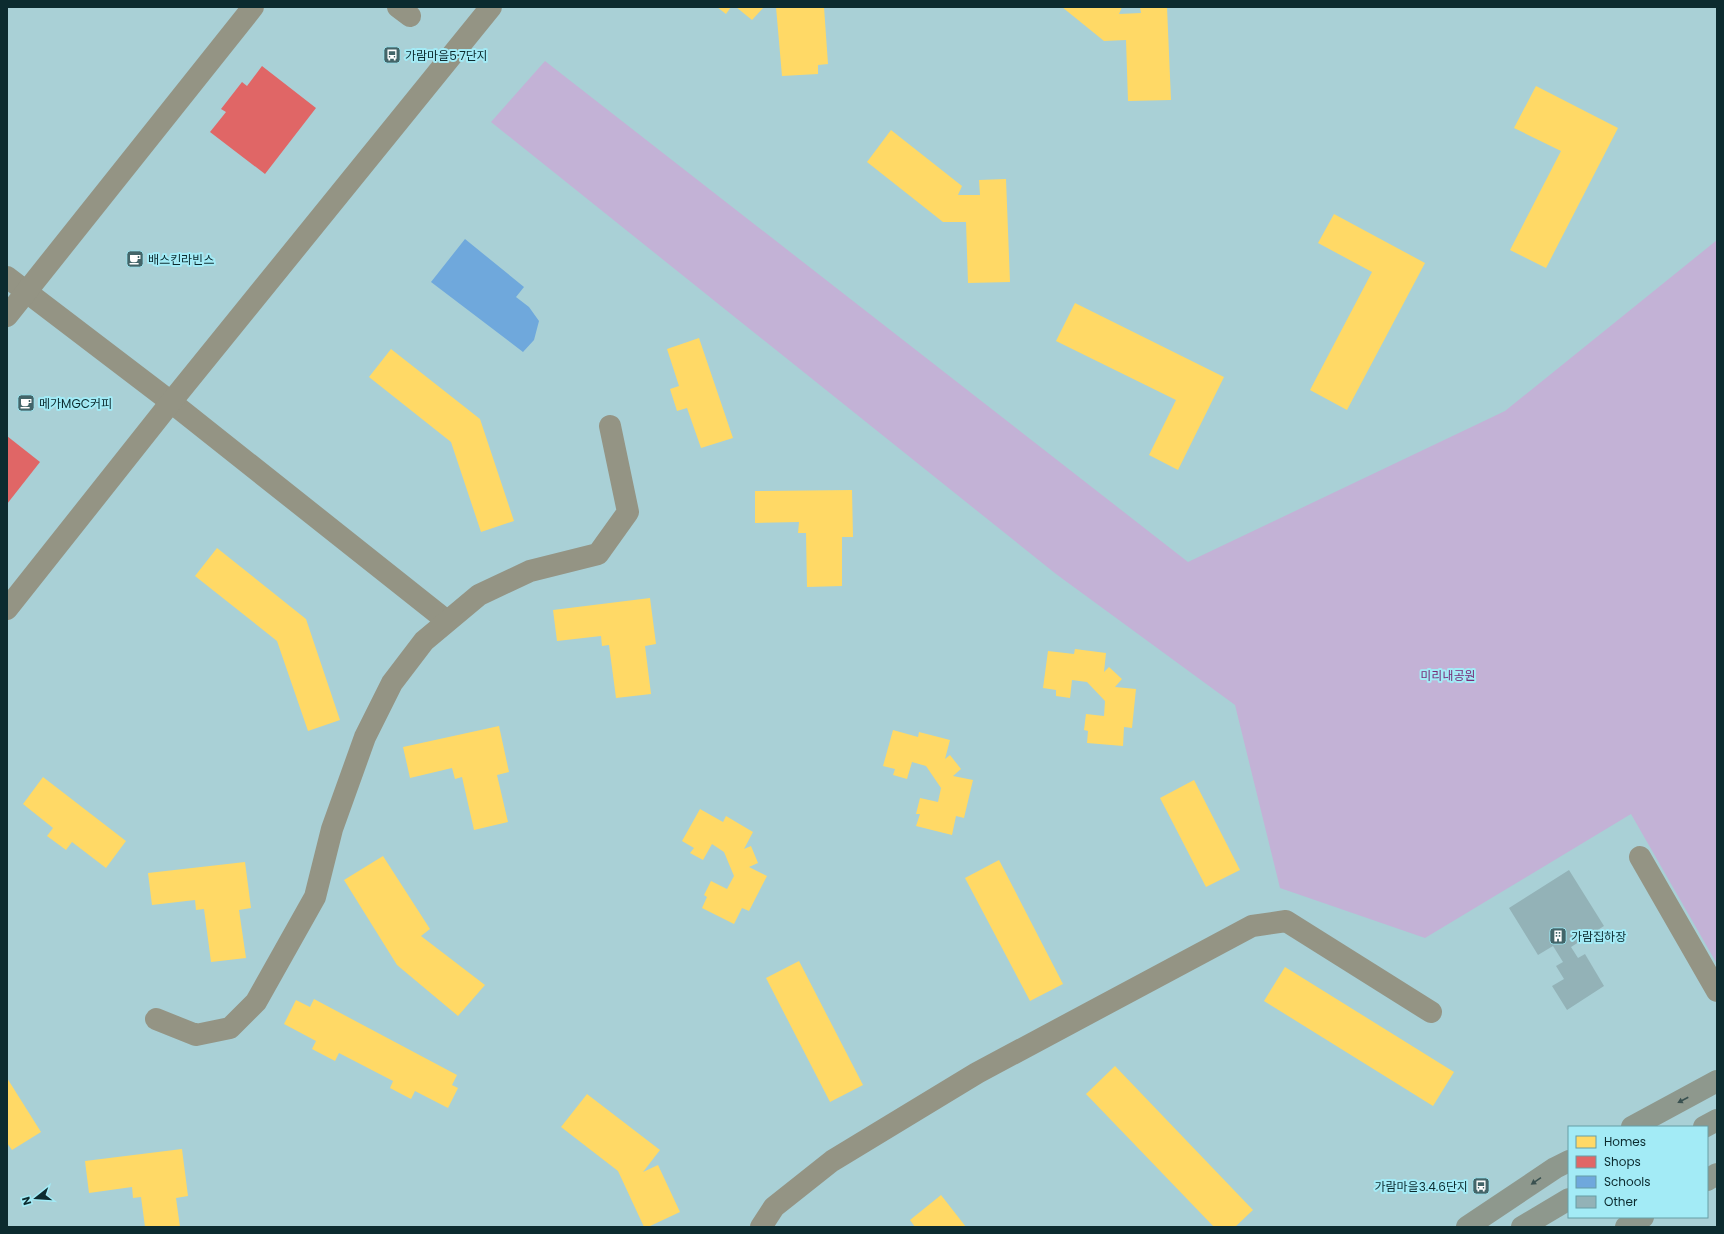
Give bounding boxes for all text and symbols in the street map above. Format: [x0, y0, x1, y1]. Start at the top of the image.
bus stop icon: 가람마을5·7단지 [382, 45, 402, 65]
place label: 가람마을5·7단지 [405, 47, 488, 64]
cafe icon: 배스킨라빈스 [125, 249, 145, 269]
place label: 배스킨라빈스 [148, 251, 214, 268]
cafe icon: 메가MGC커피 [16, 393, 36, 413]
place label: 메가MGC커피 [39, 395, 112, 412]
park label: 미리내공원 [1420, 667, 1476, 684]
building icon: 가람집하장 [1548, 926, 1568, 946]
place label: 가람집하장 [1571, 928, 1626, 945]
one-way arrow [1677, 1096, 1688, 1103]
legend [1568, 1126, 1708, 1218]
text: Homes [1604, 1133, 1646, 1150]
text: Shops [1604, 1153, 1641, 1170]
text: Schools [1604, 1173, 1651, 1190]
bus stop icon: 가람마을3.4.6단지 [1471, 1176, 1491, 1196]
one-way arrow [1531, 1177, 1541, 1185]
north arrow [16, 1178, 56, 1218]
place label: 가람마을3.4.6단지 [1374, 1178, 1468, 1195]
text: Other [1604, 1193, 1638, 1210]
text: N [18, 1195, 35, 1207]

